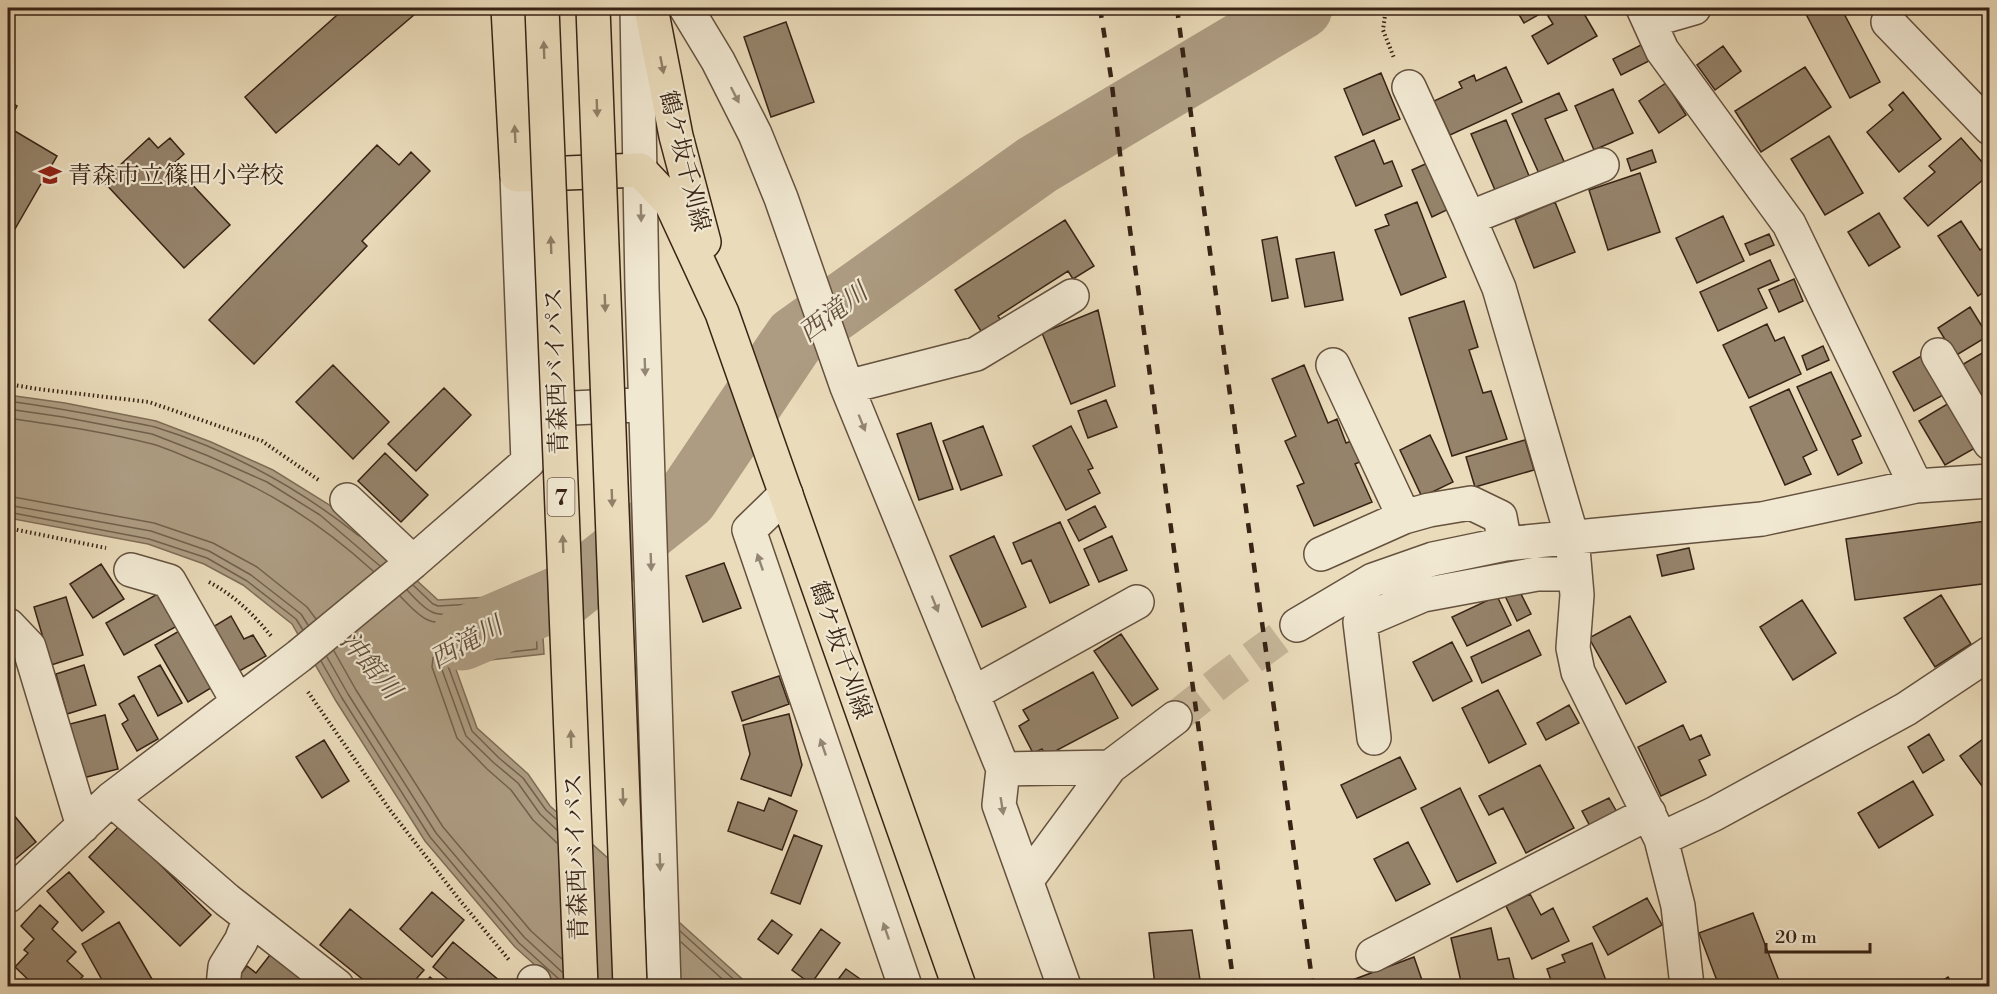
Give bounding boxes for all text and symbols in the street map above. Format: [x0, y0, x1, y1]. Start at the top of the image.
one-way arrow [539, 40, 548, 59]
one-way arrow [658, 56, 667, 75]
one-way arrow [730, 86, 740, 103]
street label: 鶴ケ坂千刈線 [652, 88, 716, 235]
one-way arrow [593, 98, 602, 117]
one-way arrow [510, 124, 520, 143]
place label: 青森市立篠田小学校 [68, 161, 284, 191]
school or university icon: 青森市立篠田小学校 [37, 162, 63, 188]
one-way arrow [636, 203, 646, 222]
one-way arrow [547, 235, 556, 254]
water label: 西滝川 [793, 275, 877, 349]
street label: 青森西バイパス [539, 287, 575, 455]
one-way arrow [600, 293, 609, 312]
one-way arrow [640, 357, 650, 376]
one-way arrow [857, 415, 867, 433]
road number: 7 [548, 478, 574, 516]
one-way arrow [608, 488, 617, 507]
one-way arrow [559, 535, 568, 554]
one-way arrow [646, 552, 656, 571]
one-way arrow [754, 553, 764, 571]
street label: 鶴ケ坂千刈線 [802, 577, 878, 723]
one-way arrow [931, 595, 940, 613]
water label: 西滝川 [425, 609, 511, 676]
water label: 沖館川 [333, 625, 409, 708]
one-way arrow [566, 730, 575, 749]
one-way arrow [817, 738, 827, 756]
street label: 青森西バイパス [559, 773, 595, 941]
one-way arrow [619, 788, 628, 807]
one-way arrow [997, 797, 1006, 816]
one-way arrow [655, 852, 665, 871]
scale bar [1766, 916, 1870, 954]
one-way arrow [880, 922, 890, 940]
text: 20 m [1775, 926, 1817, 949]

